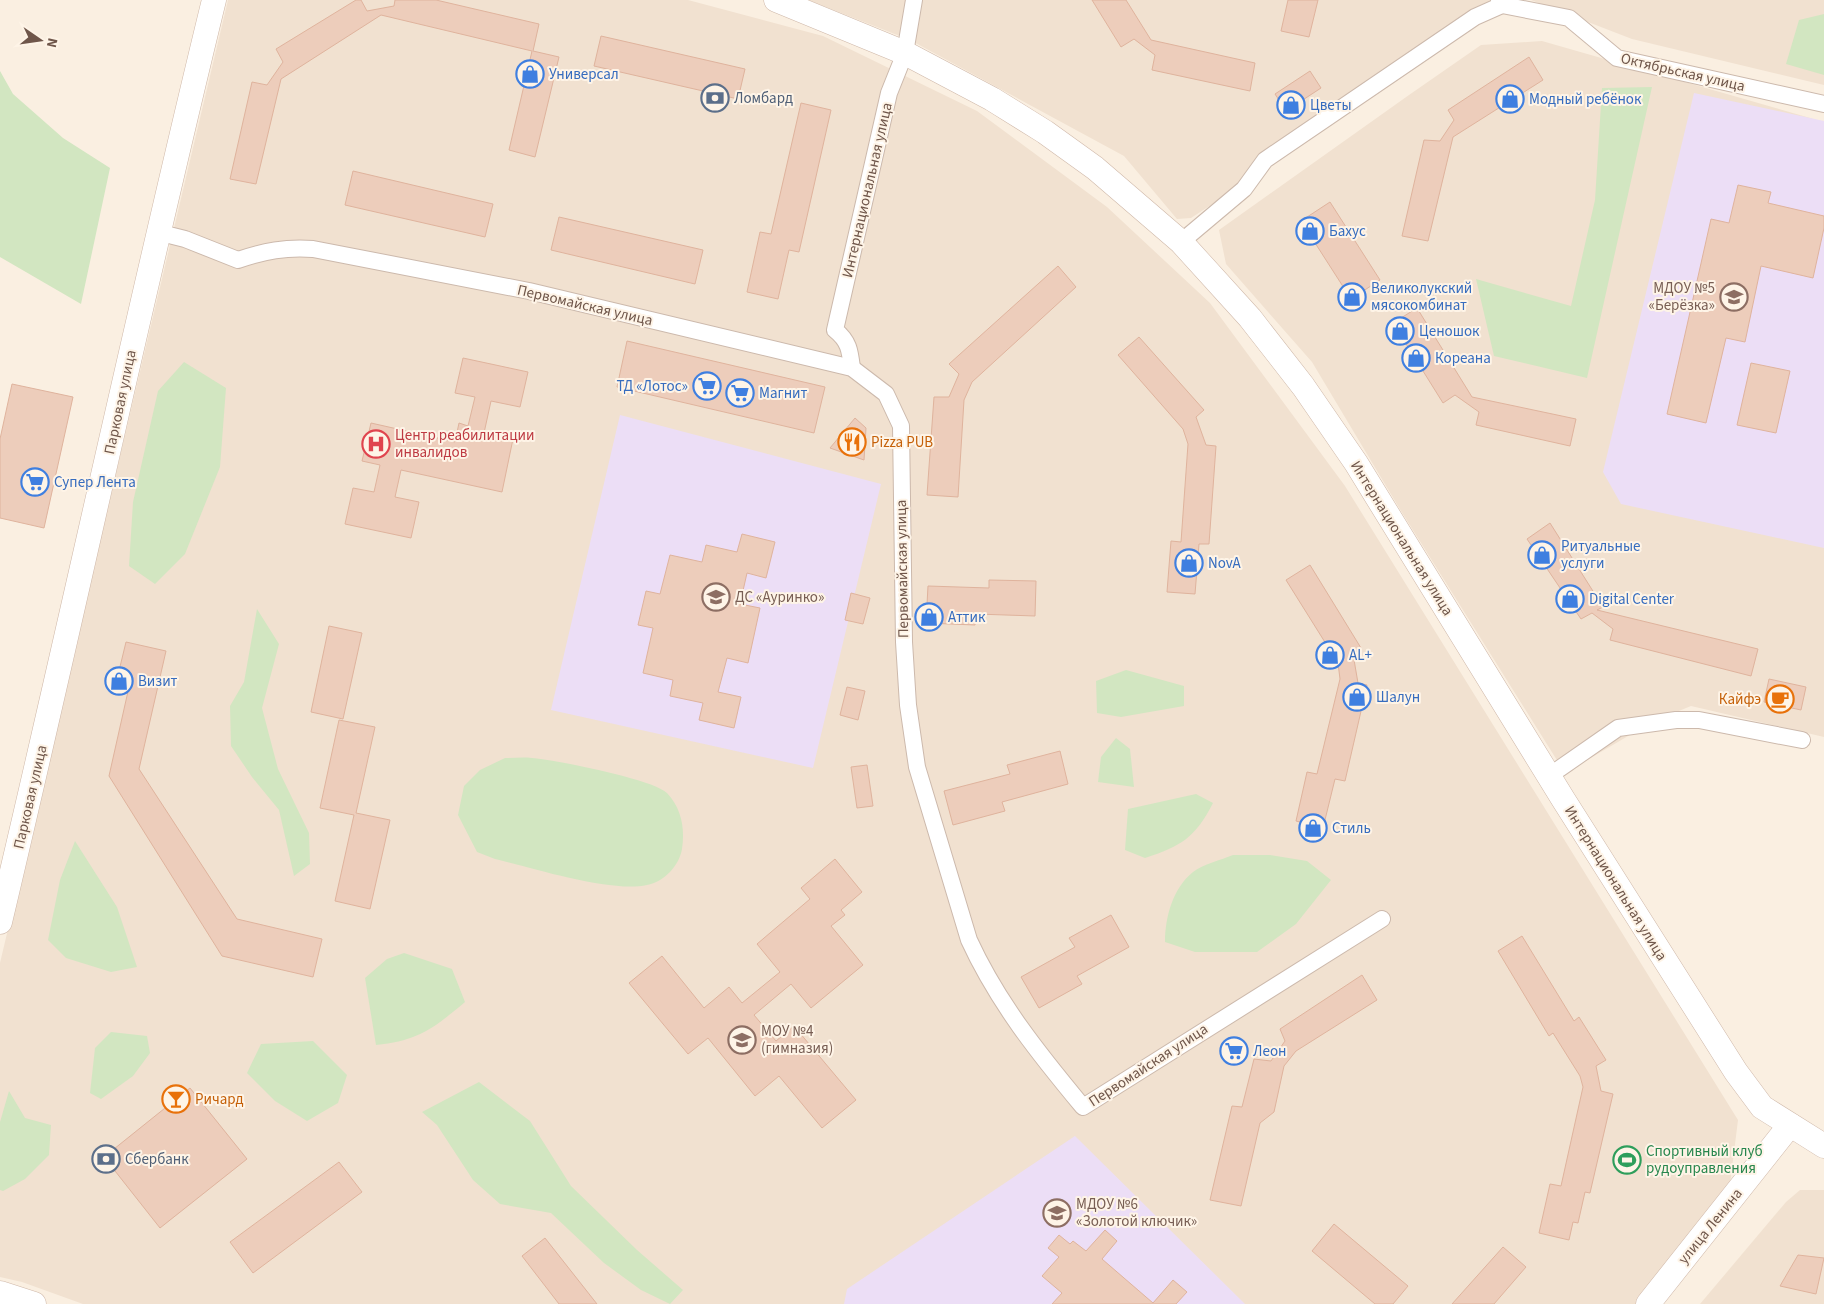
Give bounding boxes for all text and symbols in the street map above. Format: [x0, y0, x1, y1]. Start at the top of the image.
north arrow [15, 15, 65, 65]
text: N [41, 36, 62, 49]
street label: Октябрьская улица [1619, 48, 1747, 97]
shop icon: Универсал [515, 59, 545, 89]
place label: Универсал [549, 64, 619, 85]
bank icon: Ломбард [700, 83, 730, 113]
shop icon: Модный ребёнок [1495, 84, 1525, 114]
place label: Ломбард [734, 88, 793, 109]
place label: Модный ребёнок [1529, 89, 1642, 110]
shop icon: Цветы [1276, 90, 1306, 120]
place label: Цветы [1310, 95, 1352, 116]
street label: Интернациональная улица [837, 100, 898, 280]
shop icon: Бахус [1295, 216, 1325, 246]
place label: Бахус [1329, 221, 1366, 242]
place label: Великолукский мясокомбинат [1371, 278, 1472, 316]
place label: МДОУ №5 «Берёзка» [1649, 278, 1715, 316]
street label: Первомайская улица [515, 280, 655, 331]
shop icon: Великолукский мясокомбинат [1337, 282, 1367, 312]
school or university icon: МДОУ №5 «Берёзка» [1719, 282, 1749, 312]
shop icon: Ценошок [1385, 316, 1415, 346]
place label: Ценошок [1419, 321, 1480, 342]
shop icon: Кореана [1401, 343, 1431, 373]
street label: Парковая улица [99, 348, 142, 456]
place label: Кореана [1435, 348, 1491, 369]
supermarket icon: ТД «Лотос» [692, 371, 722, 401]
place label: ТД «Лотос» [617, 376, 688, 397]
supermarket icon: Магнит [725, 378, 755, 408]
place label: Магнит [759, 383, 808, 404]
place label: Центр реабилитации инвалидов [395, 425, 535, 463]
restaurant icon: Pizza PUB [837, 427, 867, 457]
hospital icon: Центр реабилитации инвалидов [361, 429, 391, 459]
place label: Pizza PUB [871, 432, 933, 453]
street label: Интернациональная улица [1345, 457, 1458, 620]
supermarket icon: Супер Лента [20, 467, 50, 497]
place label: Супер Лента [54, 472, 136, 493]
street label: Первомайская улица [891, 500, 914, 638]
place label: Ритуальные услуги [1561, 536, 1640, 574]
shop icon: Ритуальные услуги [1527, 540, 1557, 570]
shop icon: NovA [1174, 548, 1204, 578]
place label: NovA [1208, 553, 1242, 574]
school or university icon: ДС «Ауринко» [701, 582, 731, 612]
shop icon: Digital Center [1555, 584, 1585, 614]
place label: ДС «Ауринко» [735, 587, 824, 608]
place label: Digital Center [1589, 589, 1675, 610]
shop icon: Аттик [914, 602, 944, 632]
place label: Аттик [948, 607, 986, 628]
shop icon: AL+ [1315, 640, 1345, 670]
place label: AL+ [1349, 645, 1372, 666]
shop icon: Визит [104, 666, 134, 696]
place label: Визит [138, 671, 178, 692]
shop icon: Шалун [1342, 682, 1372, 712]
cafe icon: Кайфэ [1765, 684, 1795, 714]
place label: Шалун [1376, 687, 1420, 708]
place label: Кайфэ [1719, 689, 1761, 710]
street label: Парковая улица [8, 743, 53, 851]
street label: Интернациональная улица [1559, 802, 1672, 965]
shop icon: Стиль [1298, 813, 1328, 843]
place label: Стиль [1332, 818, 1371, 839]
street label: Первомайская улица [1084, 1019, 1212, 1112]
place label: МОУ №4 (гимназия) [761, 1021, 833, 1059]
school or university icon: МОУ №4 (гимназия) [727, 1025, 757, 1055]
supermarket icon: Леон [1219, 1036, 1249, 1066]
place label: Леон [1253, 1041, 1286, 1062]
bar icon: Ричард [161, 1084, 191, 1114]
place label: Ричард [195, 1089, 244, 1110]
place label: Спортивный клуб рудоуправления [1646, 1141, 1763, 1179]
bank icon: Сбербанк [91, 1144, 121, 1174]
sports icon: Спортивный клуб рудоуправления [1612, 1145, 1642, 1175]
place label: Сбербанк [125, 1149, 189, 1170]
street label: улица Ленина [1673, 1184, 1748, 1269]
place label: МДОУ №6 «Золотой ключик» [1076, 1194, 1197, 1232]
school or university icon: МДОУ №6 «Золотой ключик» [1042, 1198, 1072, 1228]

